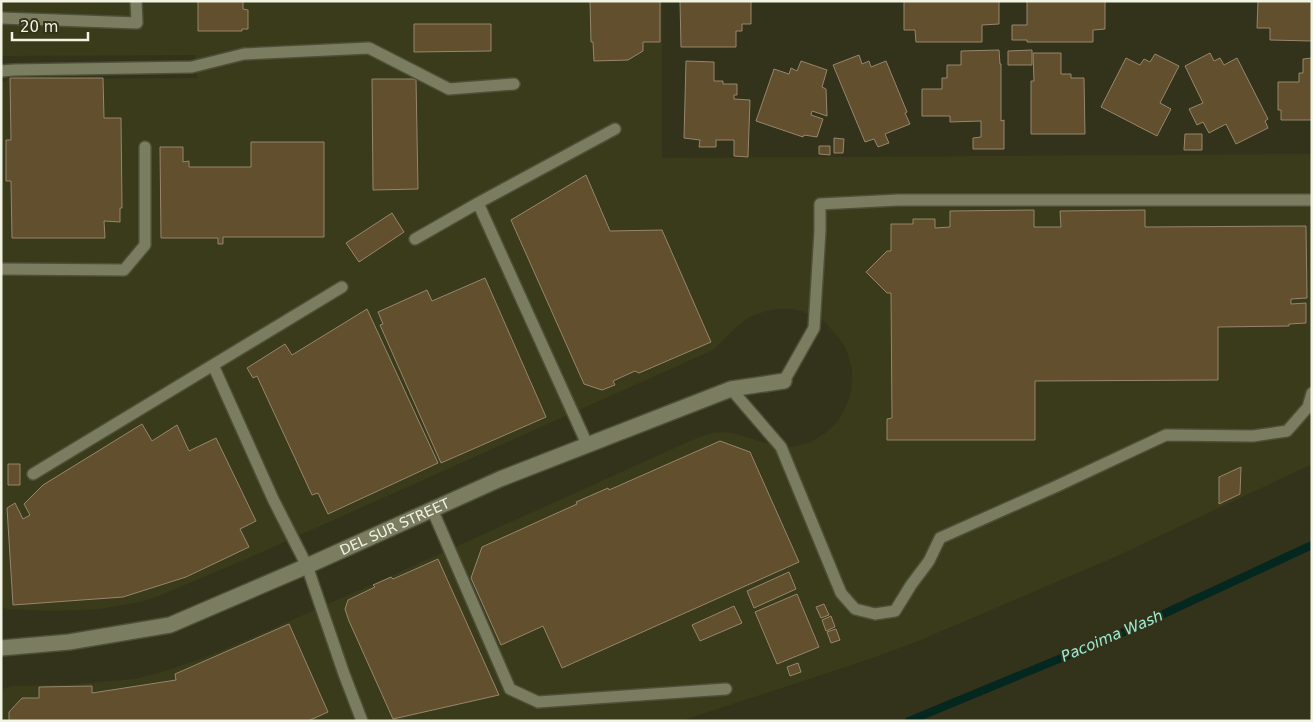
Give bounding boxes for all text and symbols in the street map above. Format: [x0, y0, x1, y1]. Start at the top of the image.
scale bar [12, 10, 89, 42]
text: 20 m [20, 18, 58, 36]
street label: DEL SUR STREET [337, 495, 452, 558]
water label: Pacoima Wash [1058, 606, 1166, 666]

